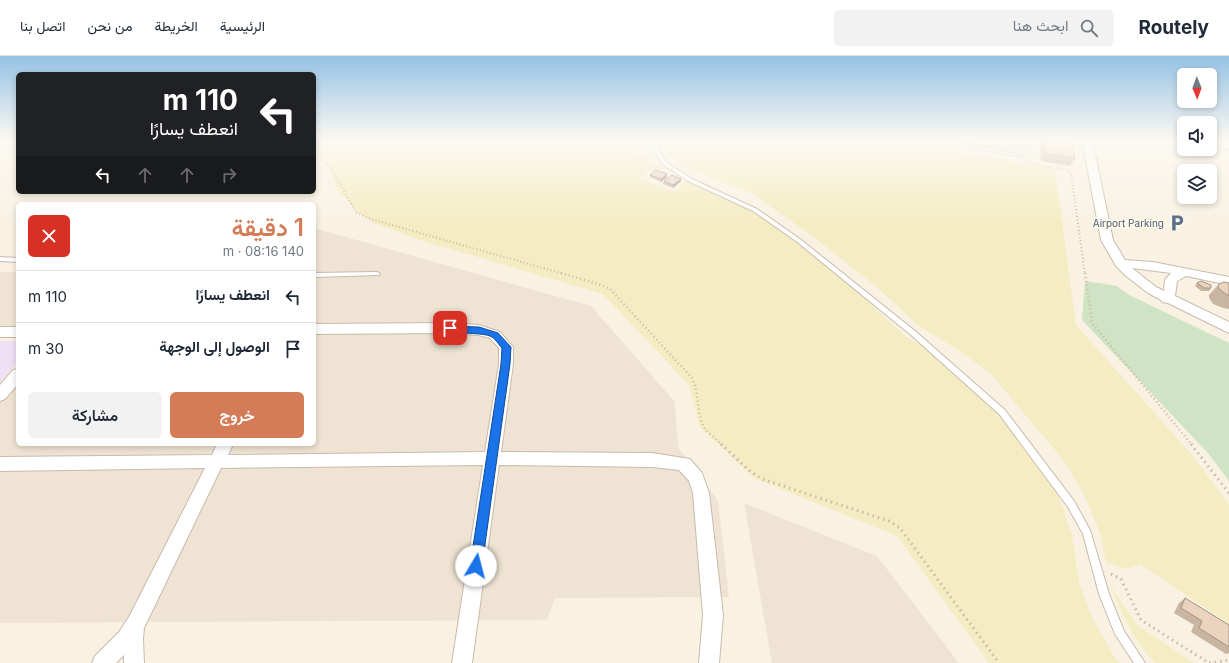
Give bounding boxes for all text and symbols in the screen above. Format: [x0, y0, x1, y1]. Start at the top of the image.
search box [834, 10, 1114, 46]
text: ابحث هنا [1013, 16, 1068, 35]
text: Routely [1138, 16, 1209, 39]
text: اتصل بنا [20, 17, 65, 34]
text: من نحن [87, 17, 133, 34]
text: الخريطة [155, 17, 198, 34]
text: الرئيسية [220, 17, 265, 34]
icon: search [1078, 17, 1100, 39]
north arrow [1177, 68, 1217, 108]
map controls [1177, 68, 1217, 204]
text: 110 m [163, 83, 238, 117]
icon: left [252, 88, 304, 140]
button: sound [1177, 116, 1217, 156]
text: انعطف يسارًا [150, 118, 238, 139]
icon: left [92, 164, 114, 186]
icon: ahead [134, 164, 156, 186]
icon: ahead [176, 164, 198, 186]
icon: right [218, 164, 240, 186]
button: layers [1177, 164, 1217, 204]
text: 1 دقيقة [231, 213, 304, 242]
parking icon: Airport Parking [1167, 213, 1187, 233]
button: close [28, 215, 70, 257]
place label: Airport Parking [1093, 217, 1164, 229]
text: 140 m · 08:16 [223, 243, 304, 259]
text: انعطف يسارًا [195, 285, 270, 304]
icon: left [282, 286, 304, 308]
text: 110 m [28, 287, 67, 306]
pin [433, 311, 467, 345]
icon: arrive [439, 317, 461, 339]
text: الوصول إلى الوجهة [159, 337, 270, 356]
icon: arrive [282, 338, 304, 360]
text: 30 m [28, 339, 64, 358]
button: مشاركة [28, 392, 162, 438]
button: خروج [170, 392, 304, 438]
position arrow [455, 545, 497, 587]

